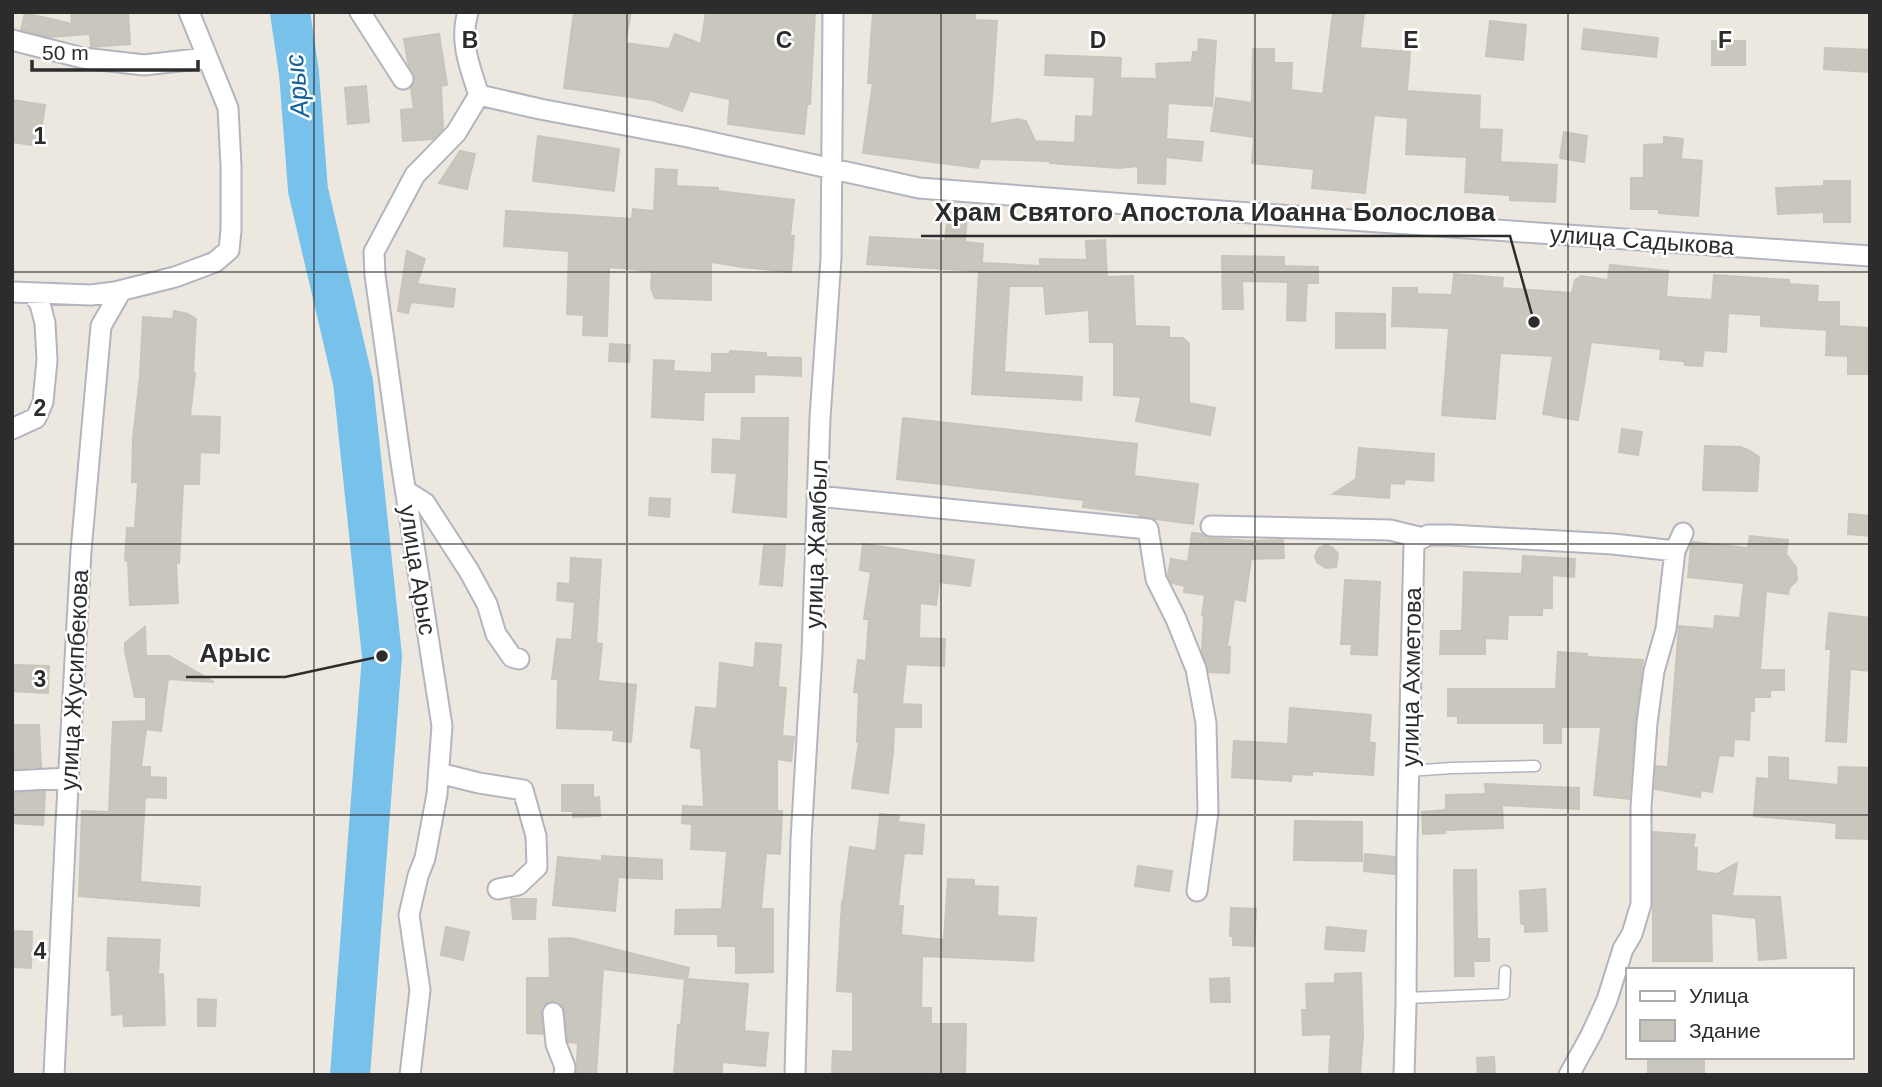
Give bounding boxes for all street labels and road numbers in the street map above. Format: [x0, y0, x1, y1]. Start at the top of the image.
street label: улица Садыкова [1549, 220, 1736, 260]
street label: улица Жамбыл [800, 459, 832, 629]
street label: улица Арыс [394, 503, 442, 637]
street label: улица Жусипбекова [55, 568, 93, 791]
street label: улица Ахметова [1396, 586, 1426, 767]

